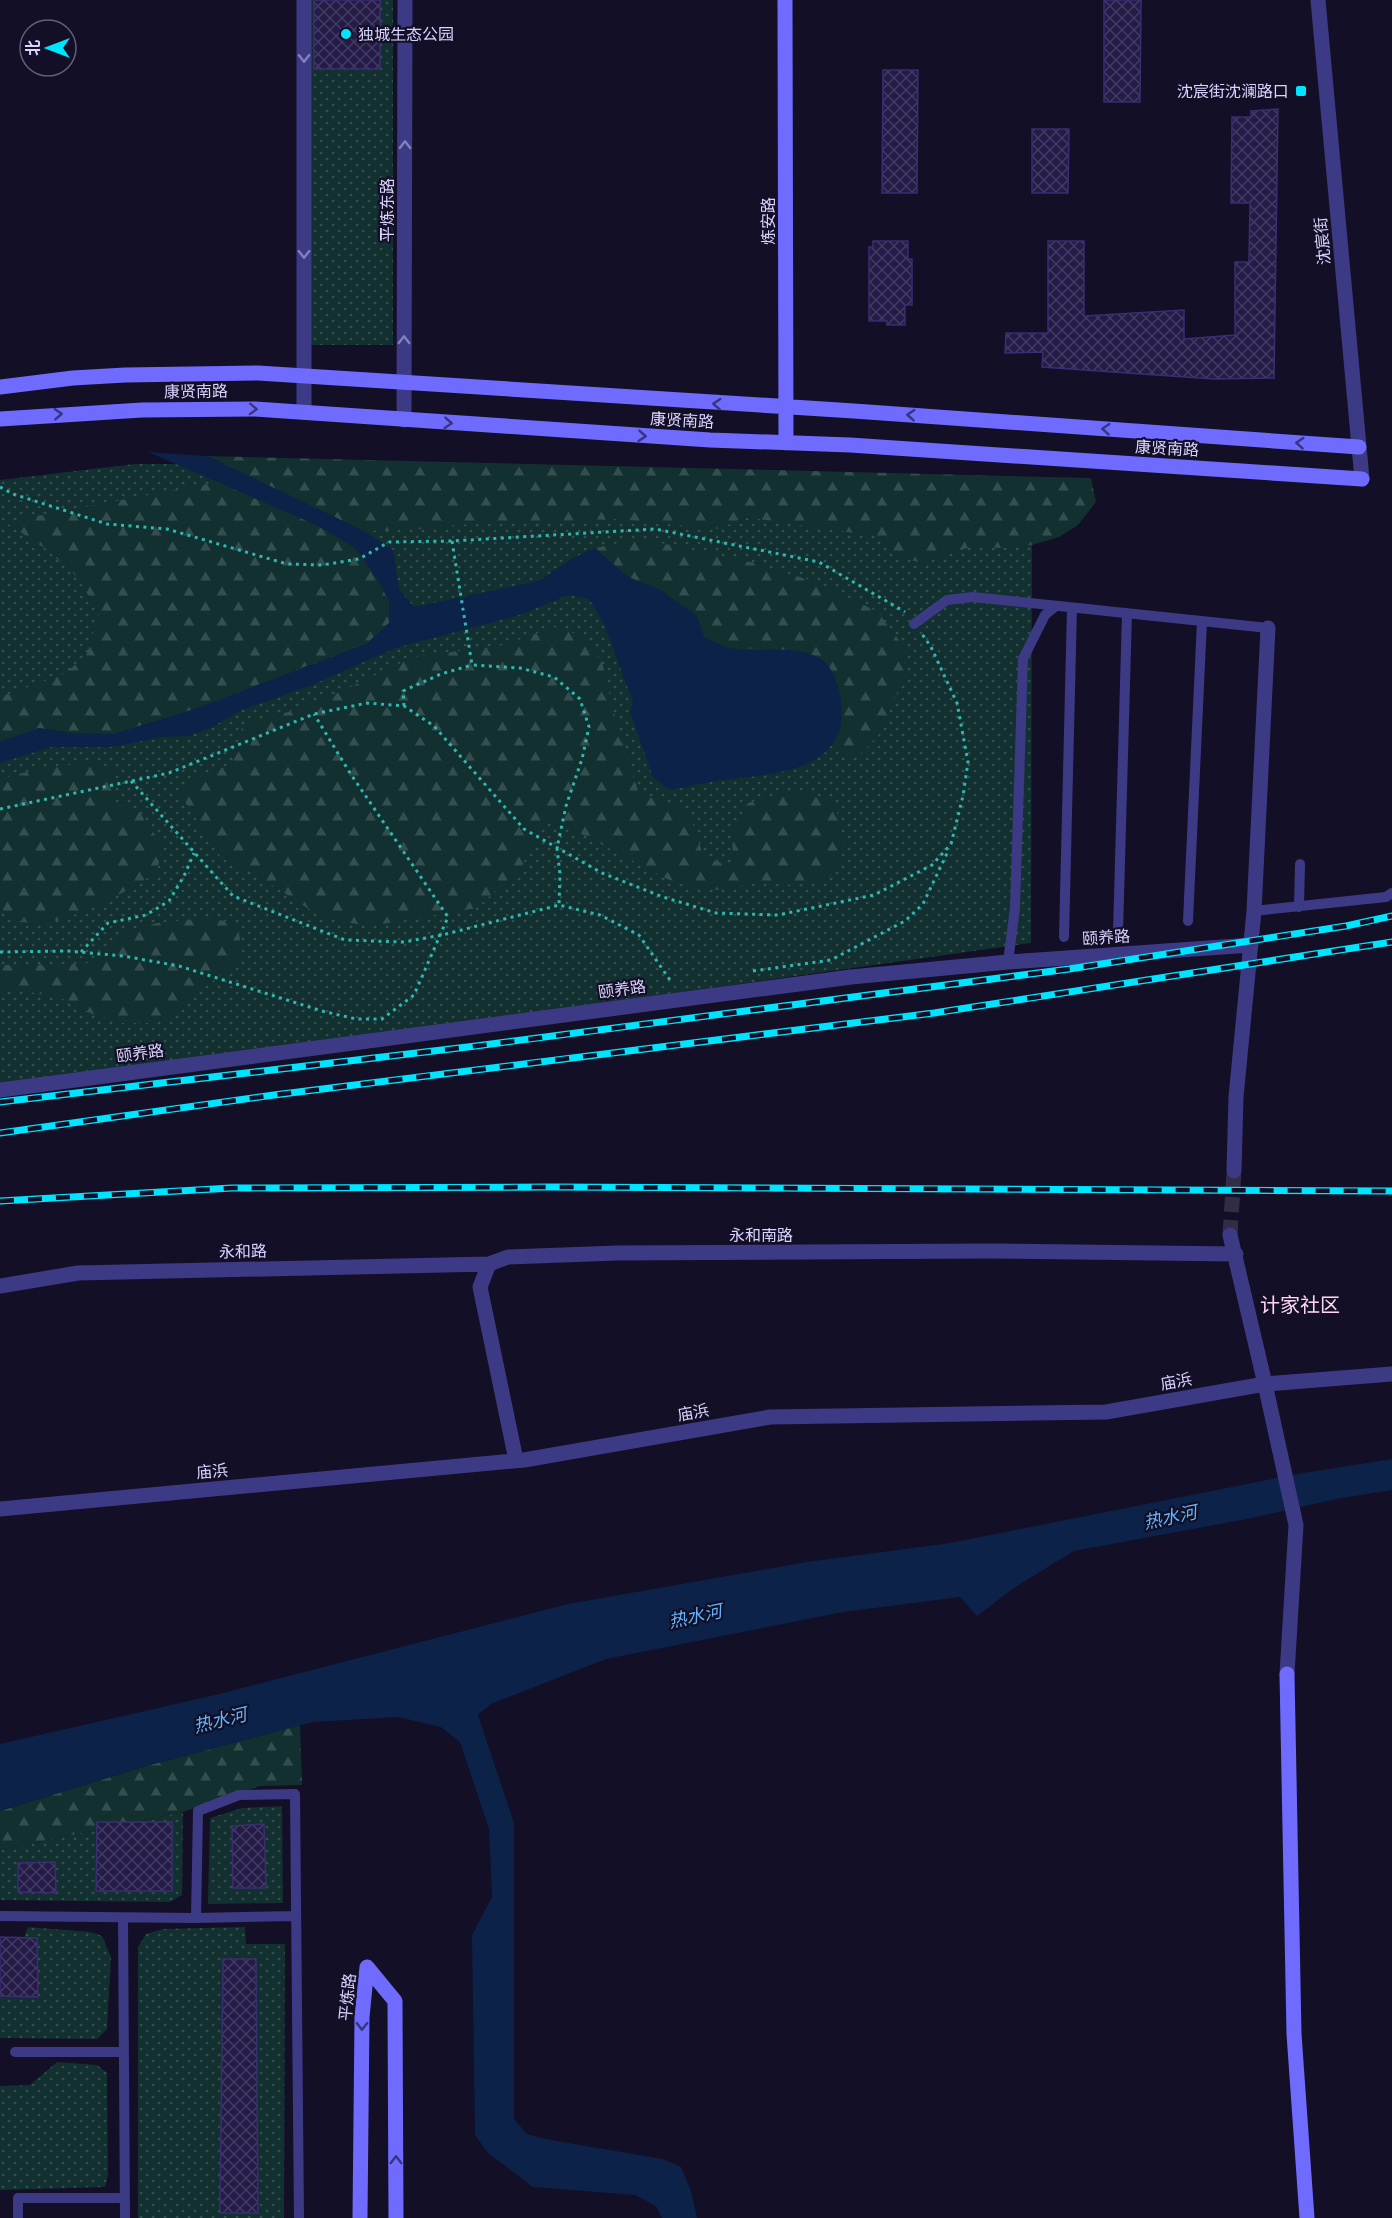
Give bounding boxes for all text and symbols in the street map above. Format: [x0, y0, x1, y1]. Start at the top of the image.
north arrow [18, 18, 78, 78]
place label: 独城生态公园 [358, 22, 454, 46]
marker: 独城生态公园 [339, 27, 353, 41]
text: 北 [21, 40, 45, 56]
one-way arrow [298, 54, 310, 63]
place label: 沈宸街沈澜路口 [1177, 79, 1289, 103]
marker: 沈宸街沈澜路口 [1294, 84, 1308, 98]
one-way arrow [399, 141, 411, 150]
street label: 平炼东路 [375, 178, 399, 242]
street label: 炼安路 [756, 197, 780, 245]
street label: 沈宸街 [1308, 216, 1336, 266]
one-way arrow [298, 249, 310, 258]
one-way arrow [398, 336, 410, 345]
street label: 康贤南路 [164, 378, 228, 404]
one-way arrow [712, 397, 721, 410]
one-way arrow [249, 403, 258, 416]
street label: 康贤南路 [649, 406, 715, 434]
one-way arrow [54, 408, 63, 421]
one-way arrow [907, 409, 916, 422]
one-way arrow [443, 416, 452, 429]
one-way arrow [1101, 423, 1110, 436]
one-way arrow [638, 429, 647, 442]
street label: 康贤南路 [1134, 434, 1200, 462]
one-way arrow [1296, 437, 1305, 450]
street label: 颐养路 [1081, 923, 1131, 951]
street label: 颐养路 [597, 974, 647, 1004]
street label: 颐养路 [115, 1038, 165, 1068]
street label: 永和南路 [729, 1223, 793, 1247]
street label: 永和路 [219, 1239, 267, 1263]
district label: 计家社区 [1260, 1289, 1340, 1320]
street label: 庙浜 [1158, 1366, 1194, 1396]
street label: 庙浜 [675, 1397, 711, 1427]
street label: 庙浜 [195, 1458, 229, 1484]
water label: 热水河 [1141, 1498, 1202, 1536]
water label: 热水河 [666, 1597, 727, 1635]
water label: 热水河 [191, 1700, 252, 1740]
street label: 平炼路 [333, 1972, 361, 2022]
one-way arrow [355, 2021, 368, 2030]
one-way arrow [390, 2155, 402, 2164]

